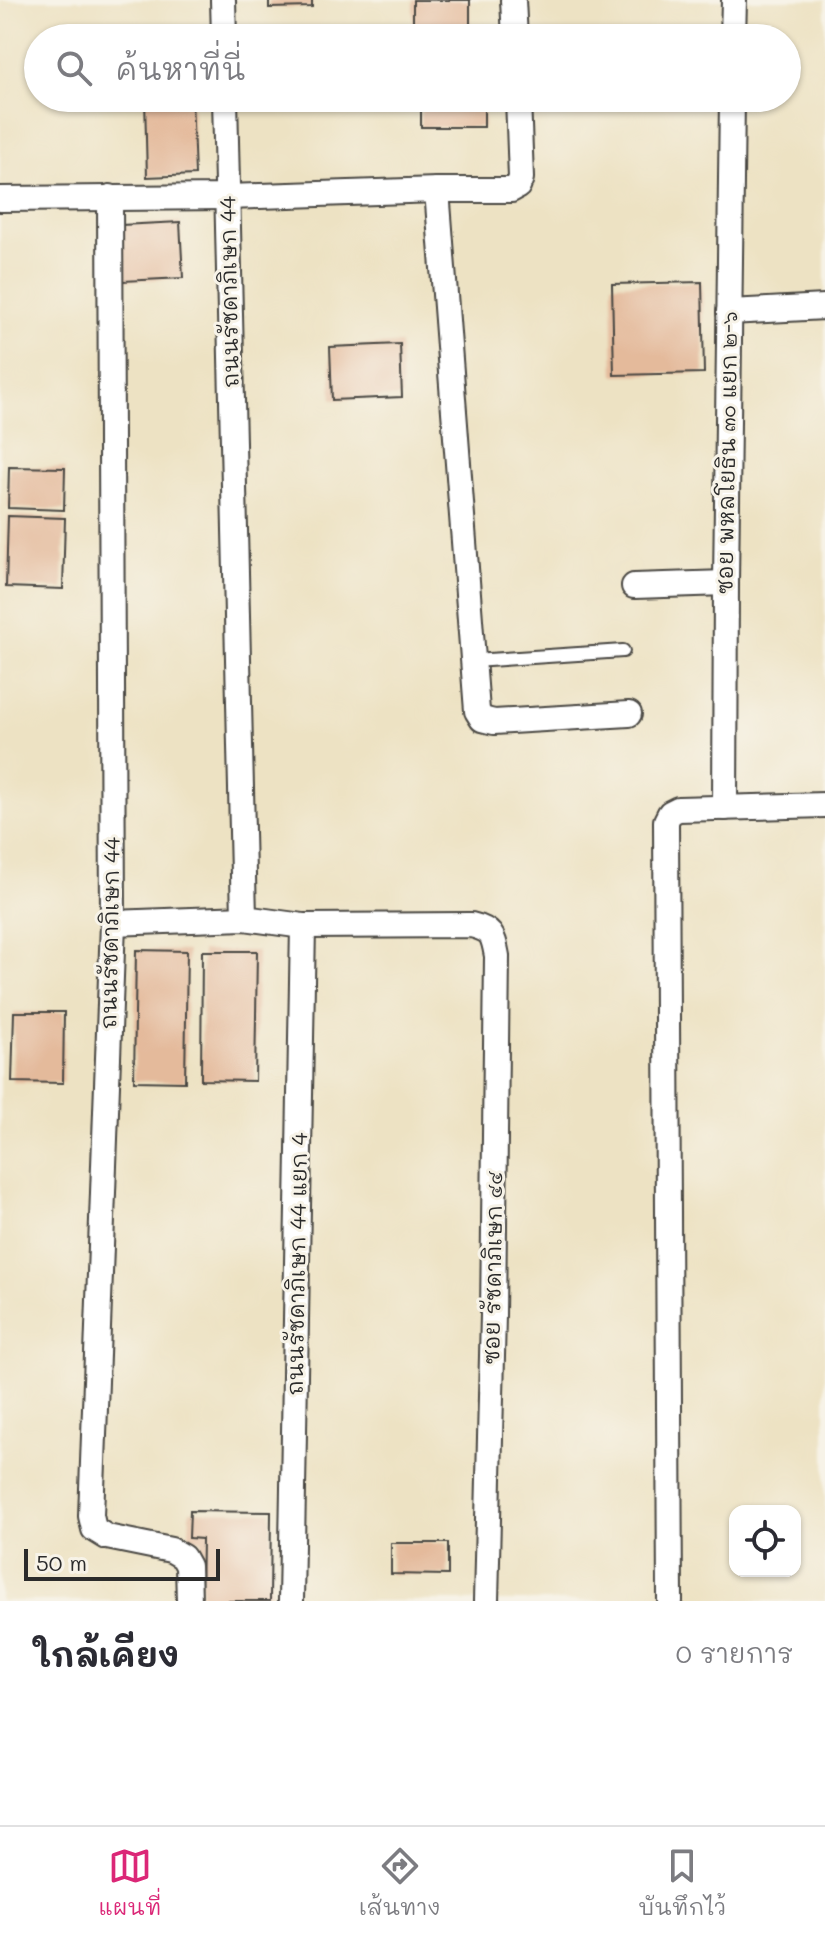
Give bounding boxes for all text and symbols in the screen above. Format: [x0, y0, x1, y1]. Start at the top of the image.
search box [24, 24, 801, 112]
icon: search [52, 46, 96, 90]
text: ค้นหาที่นี่ [116, 48, 245, 88]
street label: ถนนรัชดาภิเษก 44 [212, 196, 245, 388]
street label: ซอย พหลโยธิน ๓๐ แยก ๒-๖ [710, 311, 743, 595]
street label: ถนนรัชดาภิเษก 44 [93, 837, 126, 1029]
street label: ถนนรัชดาภิเษก 44 แยก 4 [280, 1132, 313, 1396]
street label: ซอย รัชดาภิเษก ๔๔ [476, 1170, 509, 1365]
map controls [729, 1505, 801, 1577]
button: locate [729, 1505, 801, 1577]
scale bar [24, 1545, 220, 1581]
text: 50 m [36, 1548, 87, 1577]
text: ใกล้เคียง [32, 1631, 179, 1676]
text: 0 รายการ [676, 1636, 793, 1670]
tab: แผนที่ [99, 1844, 161, 1921]
tab: เส้นทาง [359, 1844, 440, 1921]
tab: บันทึกไว้ [638, 1844, 726, 1921]

